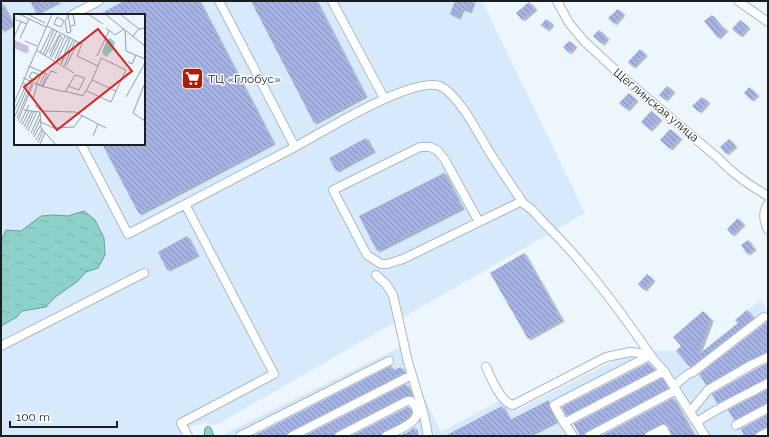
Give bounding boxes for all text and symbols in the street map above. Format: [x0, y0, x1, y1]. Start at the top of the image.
inset map [14, 14, 145, 145]
street label: Щеглинская улица [611, 65, 701, 145]
supermarket icon: ТЦ «Глобус» [179, 66, 205, 92]
place label: ТЦ «Глобус» [208, 72, 281, 86]
scale bar [10, 403, 117, 429]
text: 100 m [16, 410, 50, 424]

